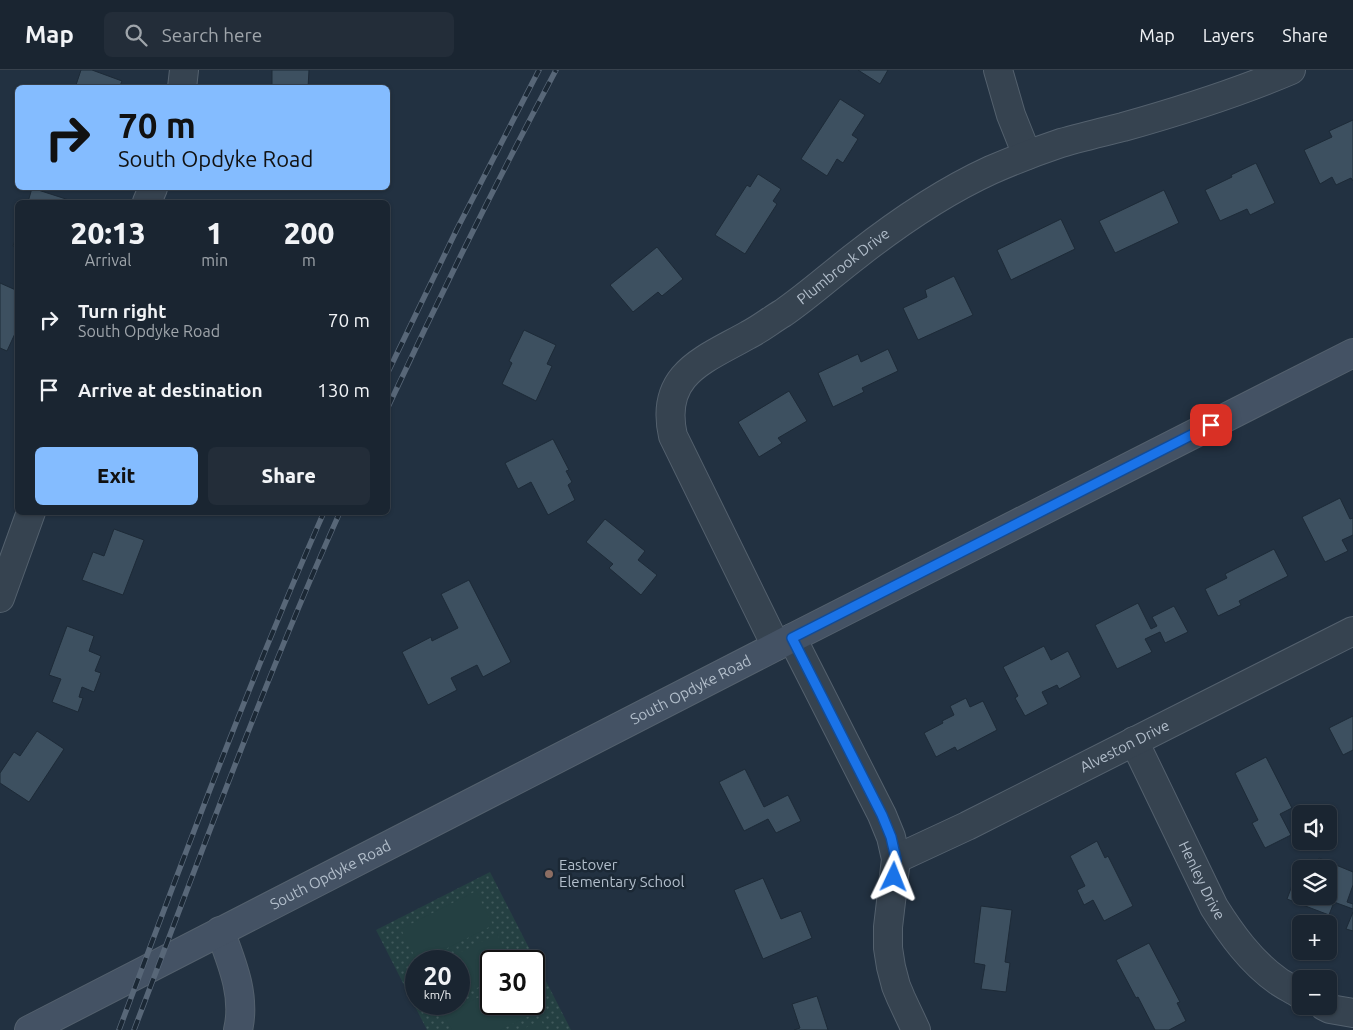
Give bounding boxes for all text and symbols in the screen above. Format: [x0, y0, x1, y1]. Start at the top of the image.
search box [104, 12, 454, 57]
text: Map [25, 21, 74, 48]
icon: search [122, 21, 150, 49]
text: Search here [162, 24, 262, 46]
text: Map [1139, 25, 1175, 45]
text: Layers [1203, 25, 1254, 45]
text: Share [1282, 25, 1328, 45]
icon: right [35, 105, 100, 170]
text: 70 m [118, 105, 196, 145]
text: South Opdyke Road [118, 146, 313, 171]
text: 20:13 [71, 216, 146, 250]
text: 1 [206, 216, 223, 250]
text: 200 [284, 216, 334, 250]
street label: Plumbrook Drive [793, 224, 893, 308]
text: Arrival [85, 251, 131, 269]
text: min [201, 251, 228, 269]
text: m [302, 251, 316, 269]
text: Turn right [78, 300, 166, 322]
icon: right [35, 306, 63, 334]
text: 70 m [328, 309, 370, 331]
text: South Opdyke Road [78, 322, 220, 340]
icon: arrive [35, 376, 63, 404]
text: Arrive at destination [78, 379, 263, 401]
text: 130 m [317, 379, 370, 401]
pin [1190, 404, 1232, 446]
icon: arrive [1197, 411, 1225, 439]
button: Exit [35, 447, 198, 505]
button: Share [208, 447, 370, 505]
street label: South Opdyke Road [627, 652, 754, 728]
street label: Alveston Drive [1077, 716, 1172, 776]
map controls [1292, 805, 1337, 1015]
button: sound [1292, 805, 1337, 850]
street label: South Opdyke Road [267, 837, 393, 913]
street label: Henley Drive [1175, 838, 1229, 923]
position arrow [867, 850, 919, 902]
place label: Eastover Elementary School [559, 856, 685, 890]
button: layers [1292, 860, 1337, 905]
marker: Eastover Elementary School [543, 868, 555, 880]
button: + [1292, 915, 1337, 960]
speed limit sign: 30 [480, 950, 545, 1015]
text: 20 [423, 962, 452, 990]
button: − [1292, 970, 1337, 1015]
text: km/h [424, 988, 451, 1001]

